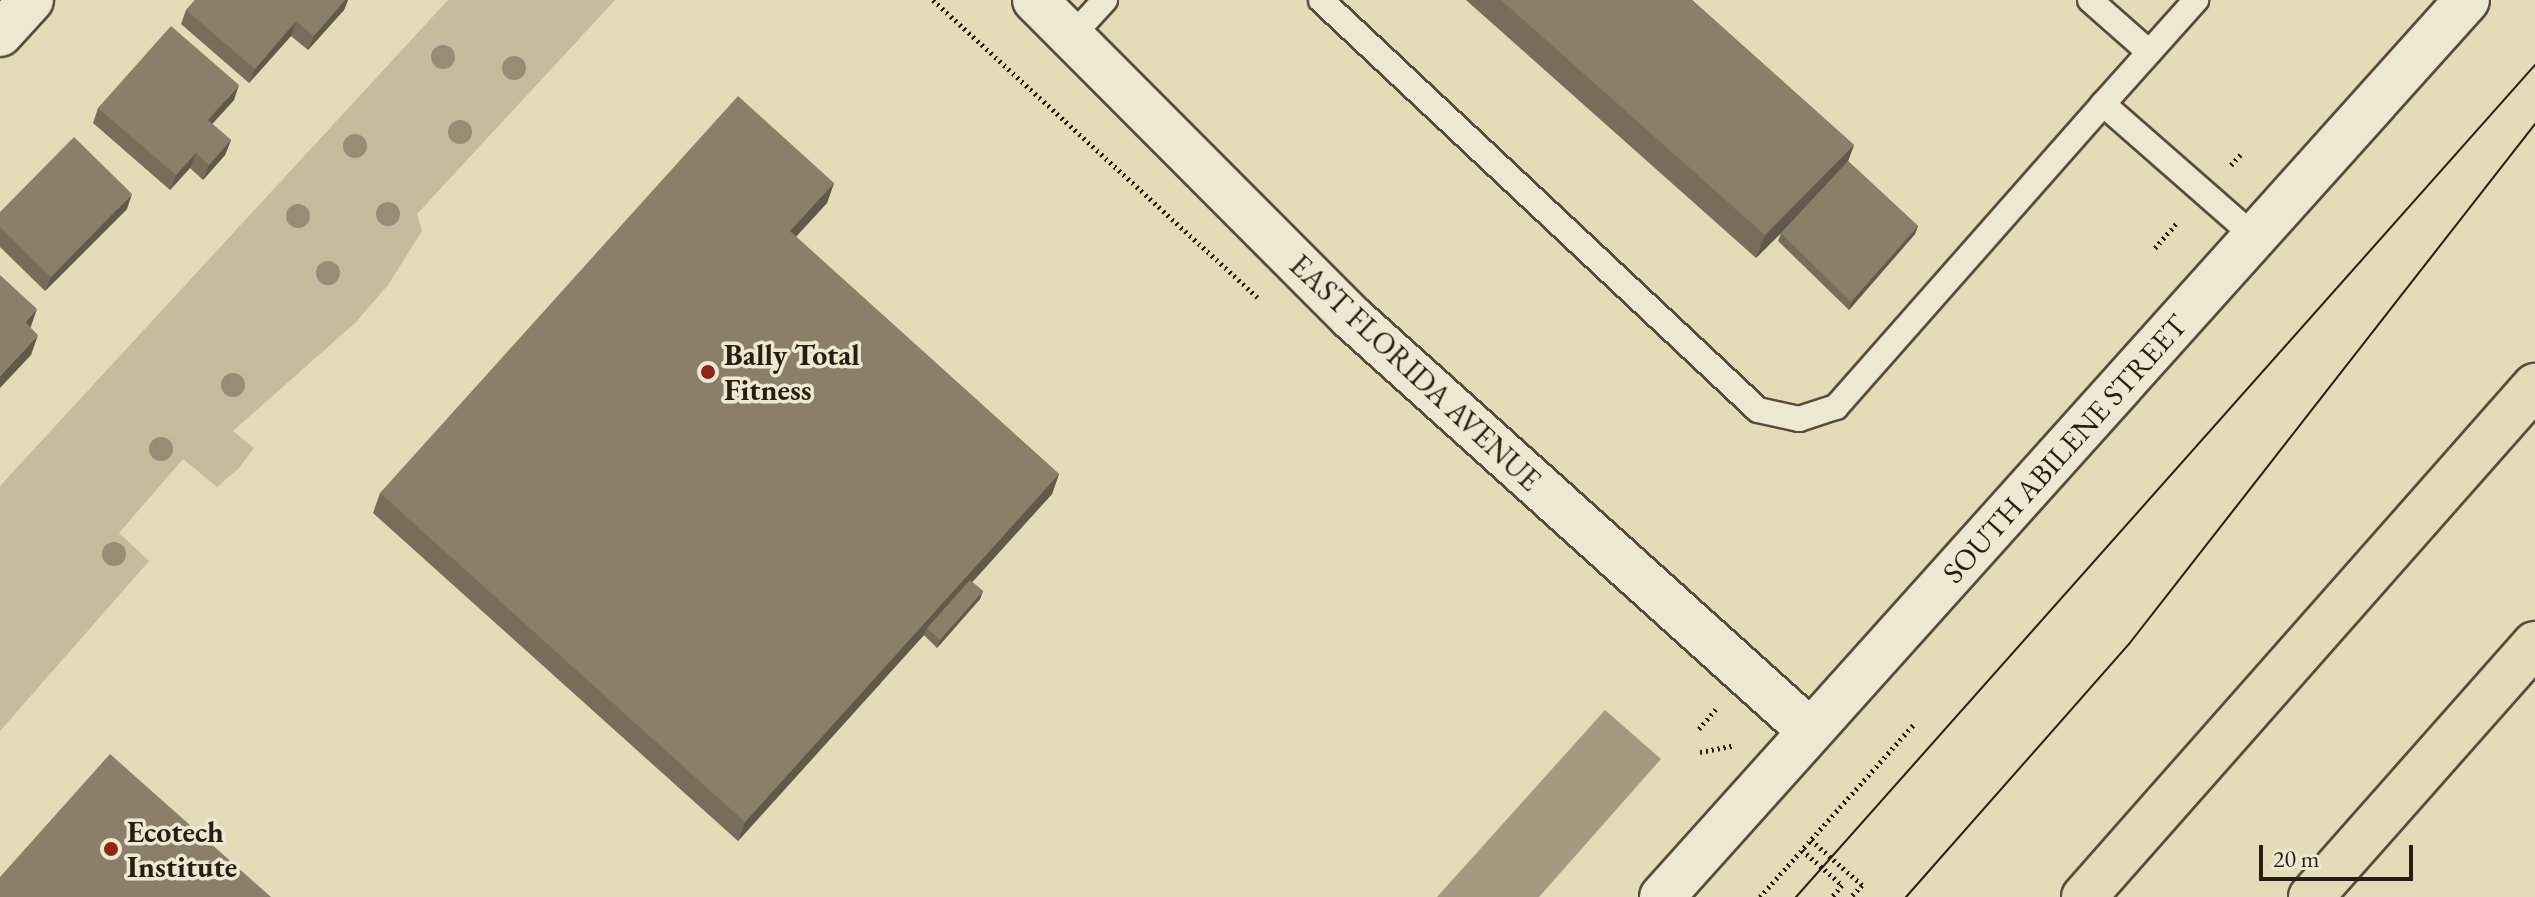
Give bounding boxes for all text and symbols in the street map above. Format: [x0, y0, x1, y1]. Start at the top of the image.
street label: EAST FLORIDA AVENUE [1282, 247, 1548, 499]
street label: SOUTH ABILENE STREET [1935, 307, 2195, 591]
place label: Bally Total Fitness [724, 337, 860, 408]
marker: Bally Total Fitness [699, 363, 717, 381]
place label: Ecotech Institute [127, 814, 237, 884]
scale bar [2263, 829, 2417, 879]
marker: Ecotech Institute [102, 840, 120, 858]
text: 20 m [2273, 843, 2320, 874]

